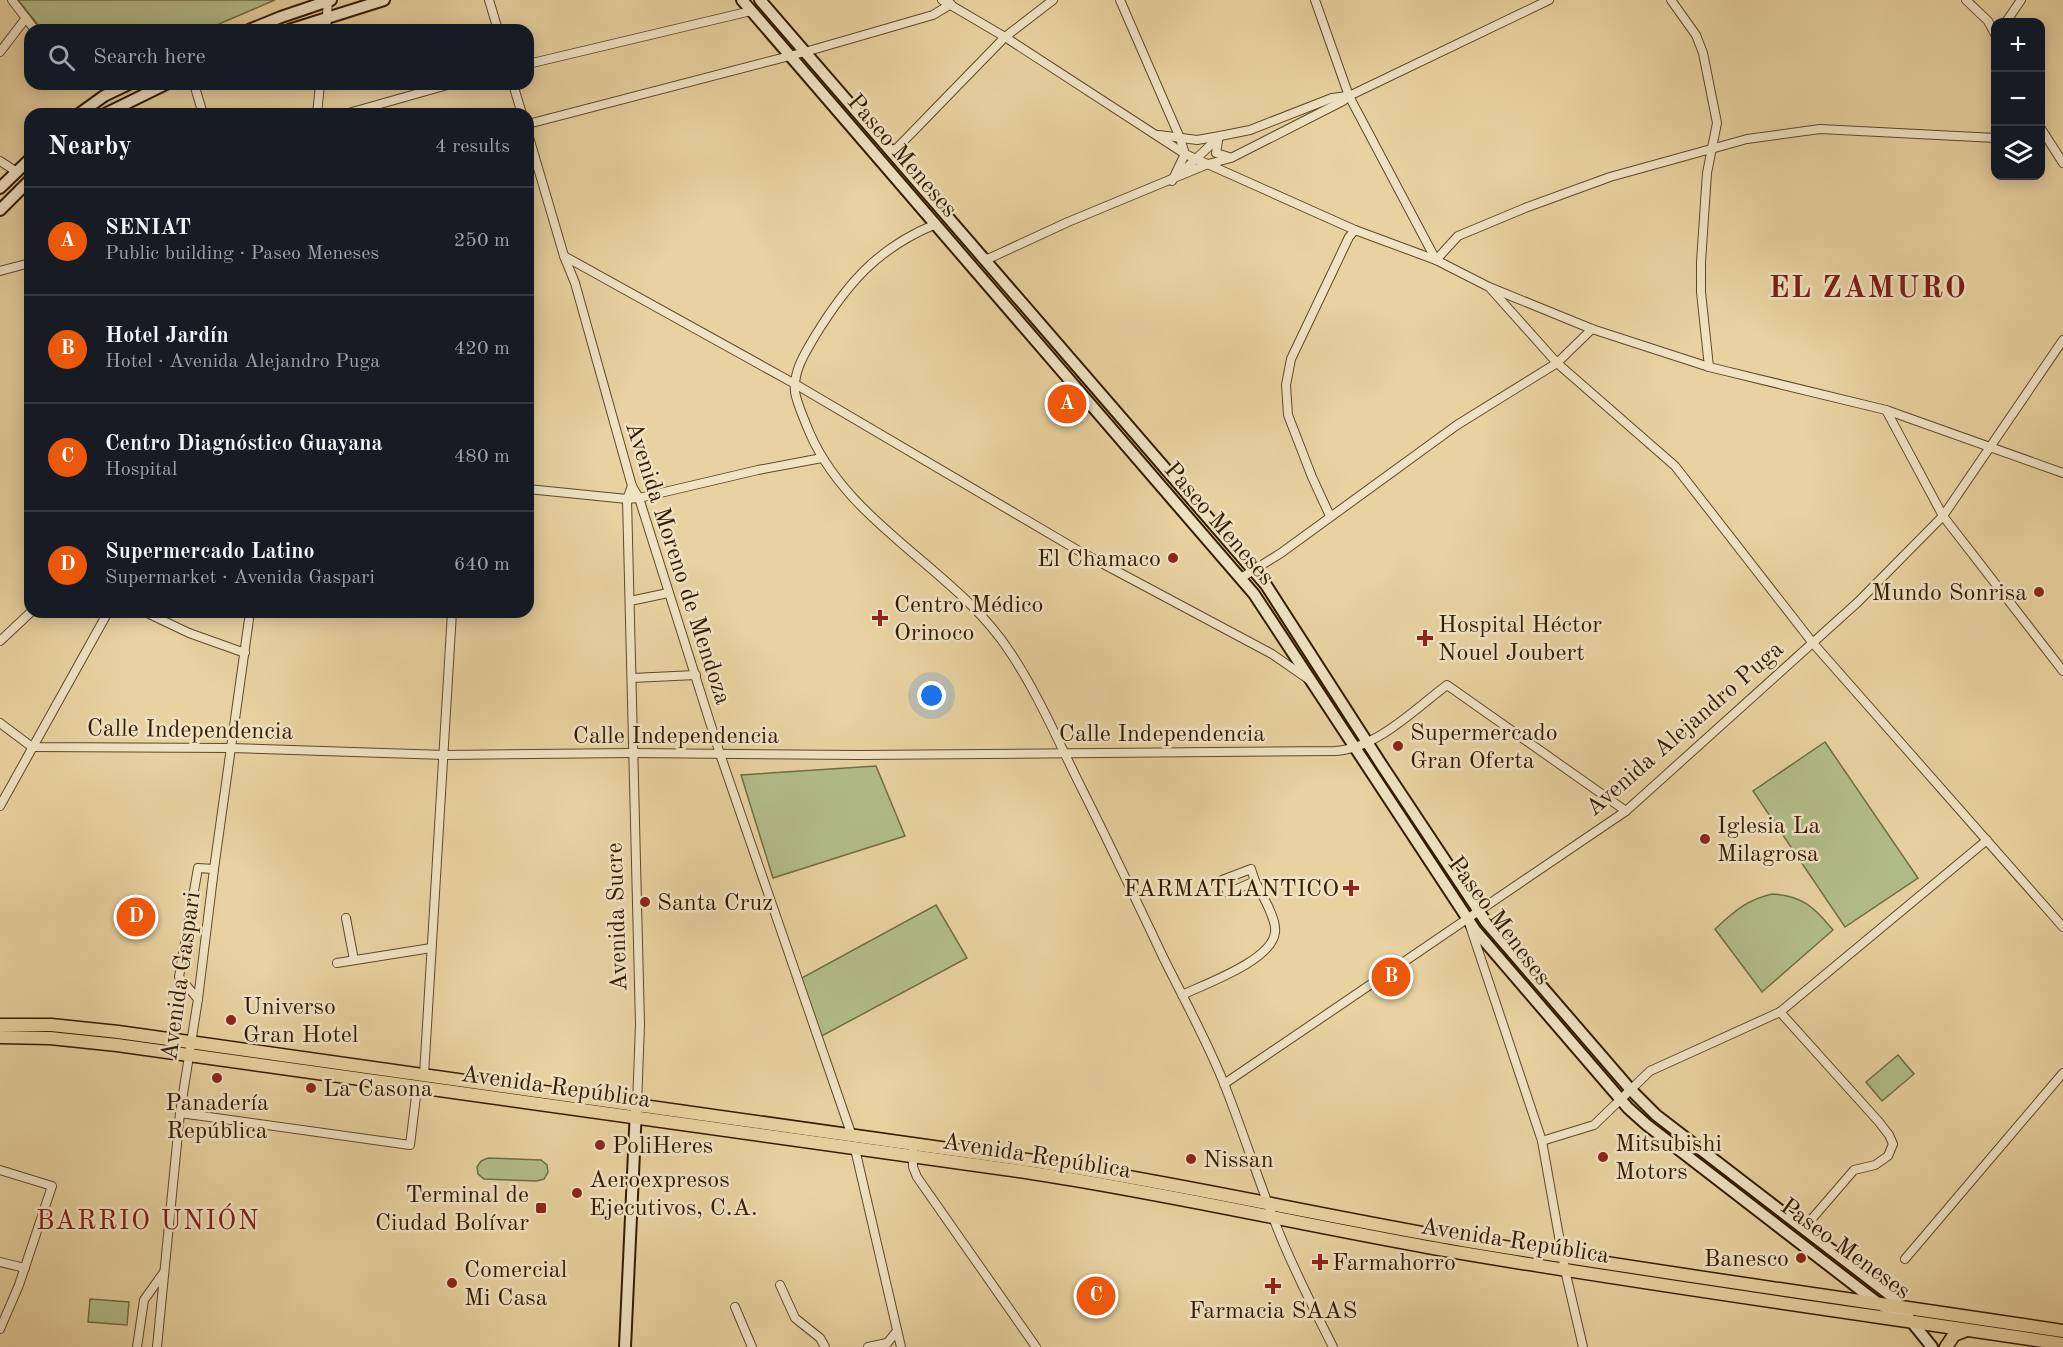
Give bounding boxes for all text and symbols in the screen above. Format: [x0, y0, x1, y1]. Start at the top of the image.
map controls [1991, 18, 2045, 180]
button: + [1991, 18, 2045, 72]
search box [24, 24, 534, 90]
icon: search [45, 41, 78, 74]
text: Search here [93, 46, 206, 68]
button: − [1991, 72, 2045, 126]
street label: Paseo Meneses [842, 90, 961, 222]
button: layers [1991, 126, 2045, 180]
text: Nearby [48, 134, 132, 160]
text: 4 results [435, 137, 510, 157]
text: SENIAT [105, 217, 191, 239]
text: A [60, 231, 75, 251]
text: 250 m [454, 231, 510, 251]
text: Public building · Paseo Meneses [105, 244, 379, 264]
district label: EL ZAMURO [1769, 274, 1967, 304]
text: Hotel Jardín [105, 325, 229, 347]
text: B [60, 339, 75, 359]
text: 420 m [454, 339, 510, 359]
text: Hotel · Avenida Alejandro Puga [105, 352, 380, 372]
pin: A [1048, 382, 1086, 426]
street label: Avenida Moreno de Mendoza [620, 419, 734, 708]
text: Centro Diagnóstico Guayana [105, 433, 383, 455]
text: C [61, 447, 74, 467]
text: 480 m [454, 447, 510, 467]
street label: Paseo Meneses [1159, 458, 1278, 590]
text: Hospital [105, 460, 177, 480]
text: Supermercado Latino [105, 541, 315, 563]
place label: El Chamaco [1037, 548, 1161, 572]
marker: El Chamaco [1166, 551, 1180, 565]
text: D [60, 555, 75, 575]
text: 640 m [454, 555, 510, 575]
text: Supermarket · Avenida Gaspari [105, 568, 375, 588]
place label: Mundo Sonrisa [1872, 582, 2027, 606]
marker: Mundo Sonrisa [2032, 585, 2046, 599]
place label: Centro Médico Orinoco [894, 594, 1043, 646]
marker: Centro Médico Orinoco [871, 609, 889, 627]
place label: Hospital Héctor Nouel Joubert [1438, 614, 1602, 666]
marker: Hospital Héctor Nouel Joubert [1416, 629, 1434, 647]
street label: Avenida Alejandro Puga [1582, 637, 1789, 822]
your location [917, 681, 946, 710]
street label: Calle Independencia [87, 717, 293, 745]
place label: Supermercado Gran Oferta [1410, 722, 1558, 774]
street label: Calle Independencia [1059, 723, 1265, 747]
street label: Calle Independencia [573, 725, 779, 749]
marker: Supermercado Gran Oferta [1391, 739, 1405, 753]
place label: Iglesia La Milagrosa [1717, 815, 1820, 867]
marker: Iglesia La Milagrosa [1698, 832, 1712, 846]
street label: Avenida Sucre [603, 842, 633, 992]
street label: Paseo Meneses [1442, 852, 1554, 990]
place label: FARMATLANTICO [1124, 878, 1339, 902]
marker: FARMATLANTICO [1344, 881, 1358, 895]
street label: Avenida Gaspari [158, 890, 206, 1062]
place label: Santa Cruz [657, 892, 773, 916]
pin: D [116, 894, 156, 940]
marker: Santa Cruz [638, 895, 652, 909]
pin: B [1372, 954, 1410, 1000]
place label: Universo Gran Hotel [243, 996, 358, 1048]
marker: Universo Gran Hotel [224, 1013, 238, 1027]
street label: Avenida República [459, 1063, 652, 1113]
marker: Panadería República [210, 1071, 224, 1085]
place label: La Casona [323, 1078, 433, 1102]
marker: La Casona [304, 1081, 318, 1095]
place label: Panadería República [165, 1092, 269, 1144]
street label: Avenida República [940, 1130, 1133, 1184]
place label: Mitsubishi Motors [1615, 1133, 1722, 1185]
place label: PoliHeres [612, 1135, 713, 1159]
marker: PoliHeres [593, 1138, 607, 1152]
place label: Nissan [1203, 1149, 1274, 1173]
marker: Mitsubishi Motors [1596, 1150, 1610, 1164]
marker: Nissan [1184, 1152, 1198, 1166]
place label: Aeroexpresos Ejecutivos, C.A. [589, 1169, 758, 1221]
place label: Terminal de Ciudad Bolívar [375, 1184, 529, 1236]
marker: Aeroexpresos Ejecutivos, C.A. [570, 1186, 584, 1200]
street label: Paseo Meneses [1775, 1195, 1914, 1305]
marker: Terminal de Ciudad Bolívar [534, 1201, 548, 1215]
district label: BARRIO UNIÓN [36, 1203, 260, 1235]
street label: Avenida República [1418, 1215, 1611, 1269]
place label: Banesco [1704, 1248, 1789, 1272]
marker: Banesco [1794, 1251, 1808, 1265]
place label: Farmahorro [1332, 1252, 1456, 1276]
marker: Farmahorro [1313, 1255, 1327, 1269]
place label: Comercial Mi Casa [464, 1259, 567, 1311]
pin: C [1076, 1274, 1116, 1318]
marker: Comercial Mi Casa [445, 1276, 459, 1290]
marker: Farmacia SAAS [1266, 1279, 1280, 1293]
place label: Farmacia SAAS [1189, 1300, 1357, 1324]

